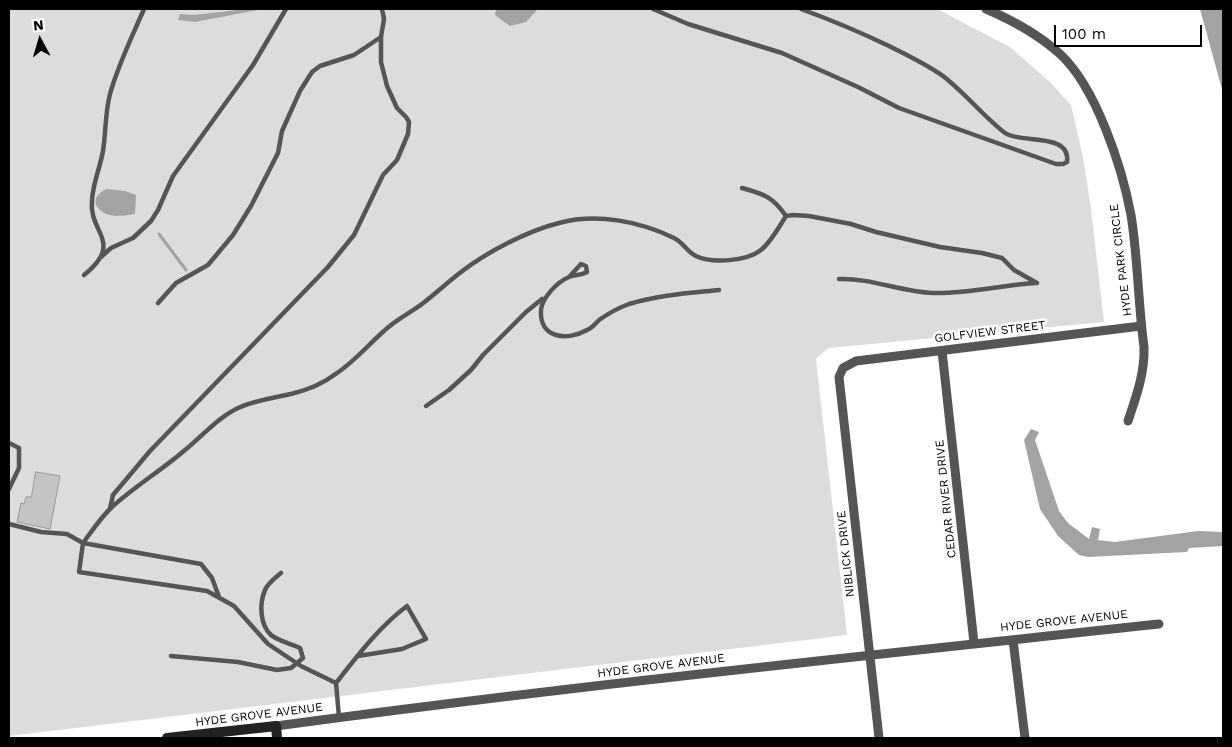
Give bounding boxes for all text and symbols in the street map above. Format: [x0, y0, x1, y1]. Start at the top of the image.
north arrow [15, 15, 65, 65]
scale bar [1057, 15, 1204, 47]
text: N [32, 17, 44, 34]
text: 100 m [1062, 25, 1106, 43]
street label: HYDE PARK CIRCLE [1107, 203, 1135, 317]
street label: GOLFVIEW STREET [934, 318, 1046, 346]
street label: CEDAR RIVER DRIVE [933, 439, 959, 559]
street label: NIBLICK DRIVE [834, 510, 858, 598]
street label: HYDE GROVE AVENUE [999, 607, 1129, 635]
street label: HYDE GROVE AVENUE [596, 651, 726, 681]
street label: HYDE GROVE AVENUE [194, 700, 324, 730]

